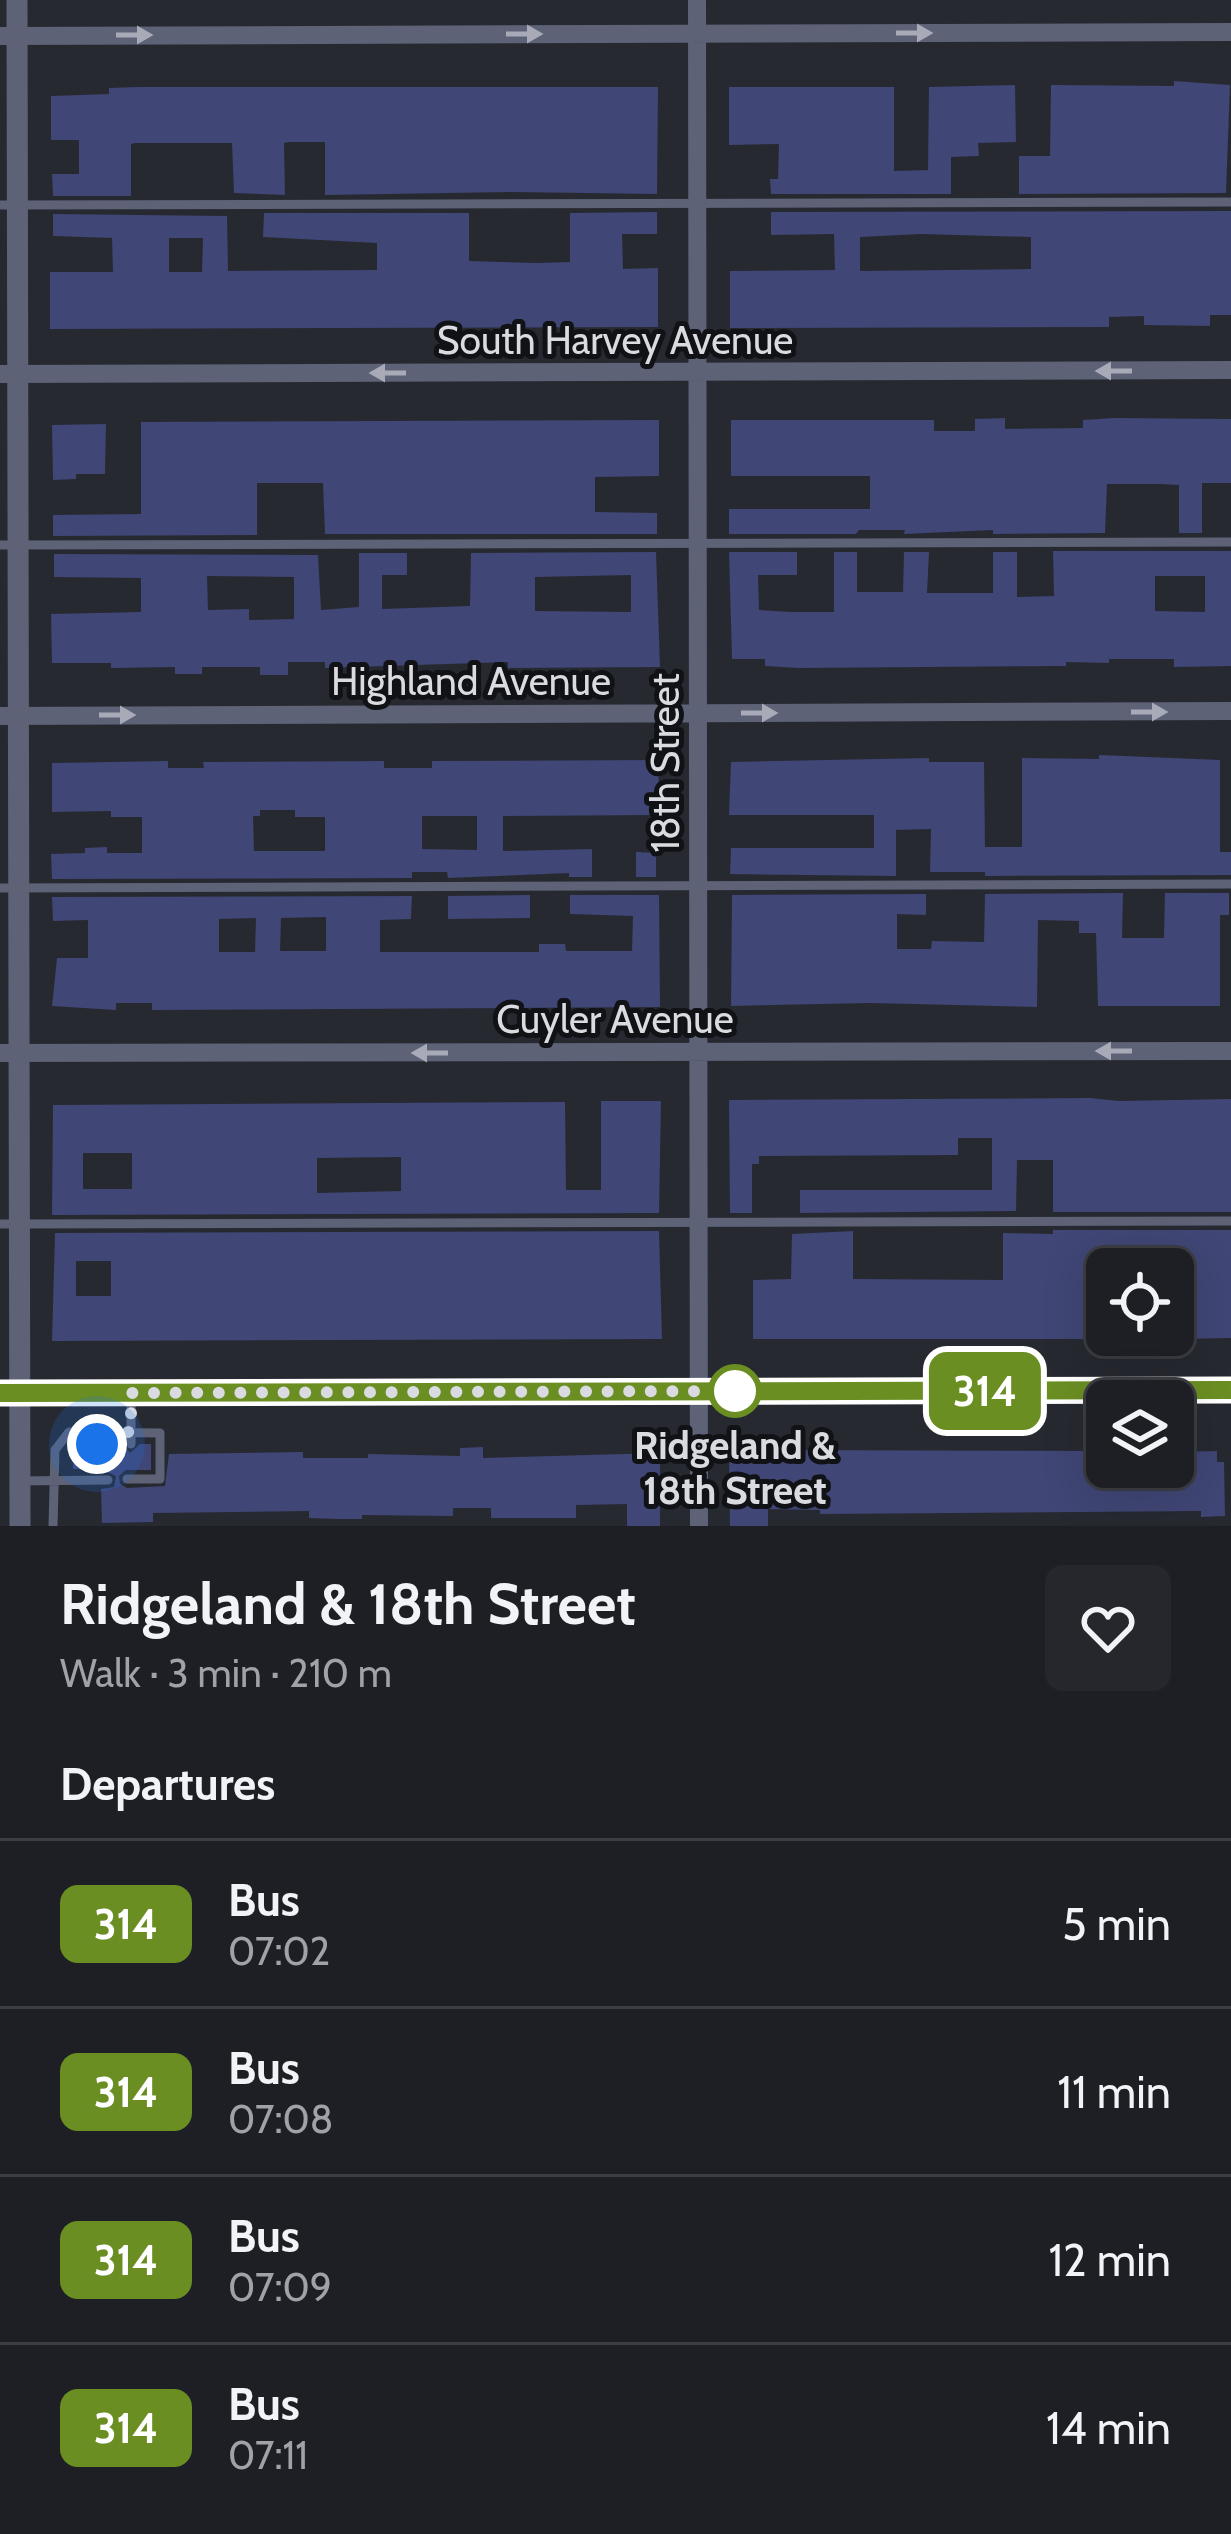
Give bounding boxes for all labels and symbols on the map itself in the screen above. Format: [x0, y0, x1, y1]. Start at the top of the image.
one-way arrow [896, 23, 934, 43]
one-way arrow [506, 24, 544, 44]
one-way arrow [116, 26, 154, 45]
street label: South Harvey Avenue [437, 316, 793, 364]
one-way arrow [1094, 361, 1132, 381]
one-way arrow [368, 363, 406, 383]
street label: Highland Avenue [331, 657, 611, 705]
street label: 18th Street [641, 673, 689, 853]
one-way arrow [1131, 702, 1169, 722]
one-way arrow [741, 703, 779, 723]
one-way arrow [99, 705, 137, 725]
street label: Cuyler Avenue [496, 995, 734, 1043]
one-way arrow [1094, 1041, 1132, 1061]
one-way arrow [410, 1043, 448, 1063]
line badge: 314 [916, 1352, 1054, 1430]
marker: Ridgeland & 18th Street [710, 1366, 760, 1416]
your location [67, 1414, 127, 1474]
place label: Ridgeland & 18th Street [634, 1421, 837, 1514]

